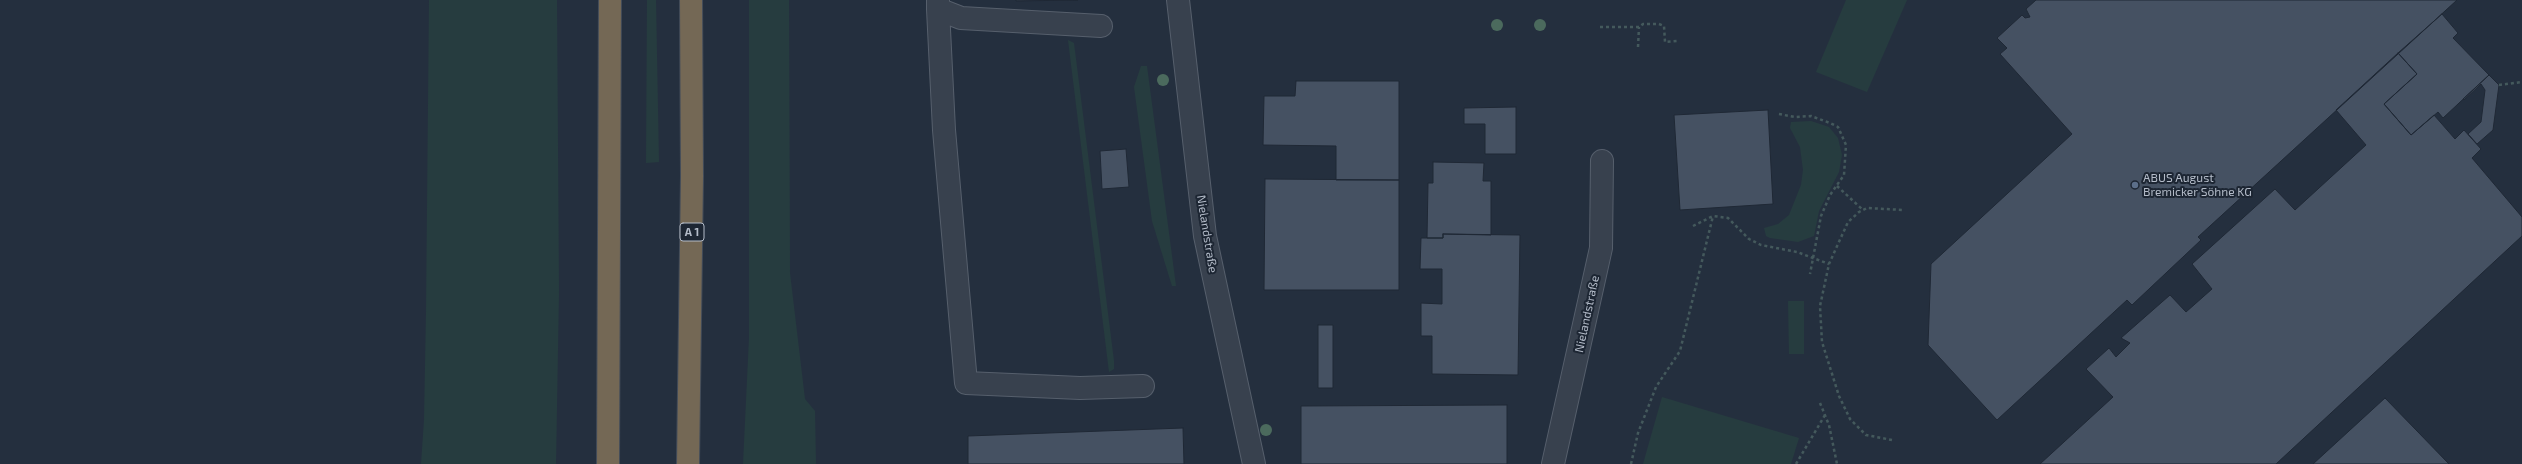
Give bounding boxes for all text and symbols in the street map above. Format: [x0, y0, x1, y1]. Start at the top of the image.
place label: ABUS August Bremicker Söhne KG [2143, 171, 2252, 199]
marker: ABUS August Bremicker Söhne KG [2130, 180, 2140, 190]
street label: Nielandstraße [1194, 194, 1220, 274]
road number: A 1 [680, 223, 704, 241]
street label: Nielandstraße [1572, 274, 1602, 354]

